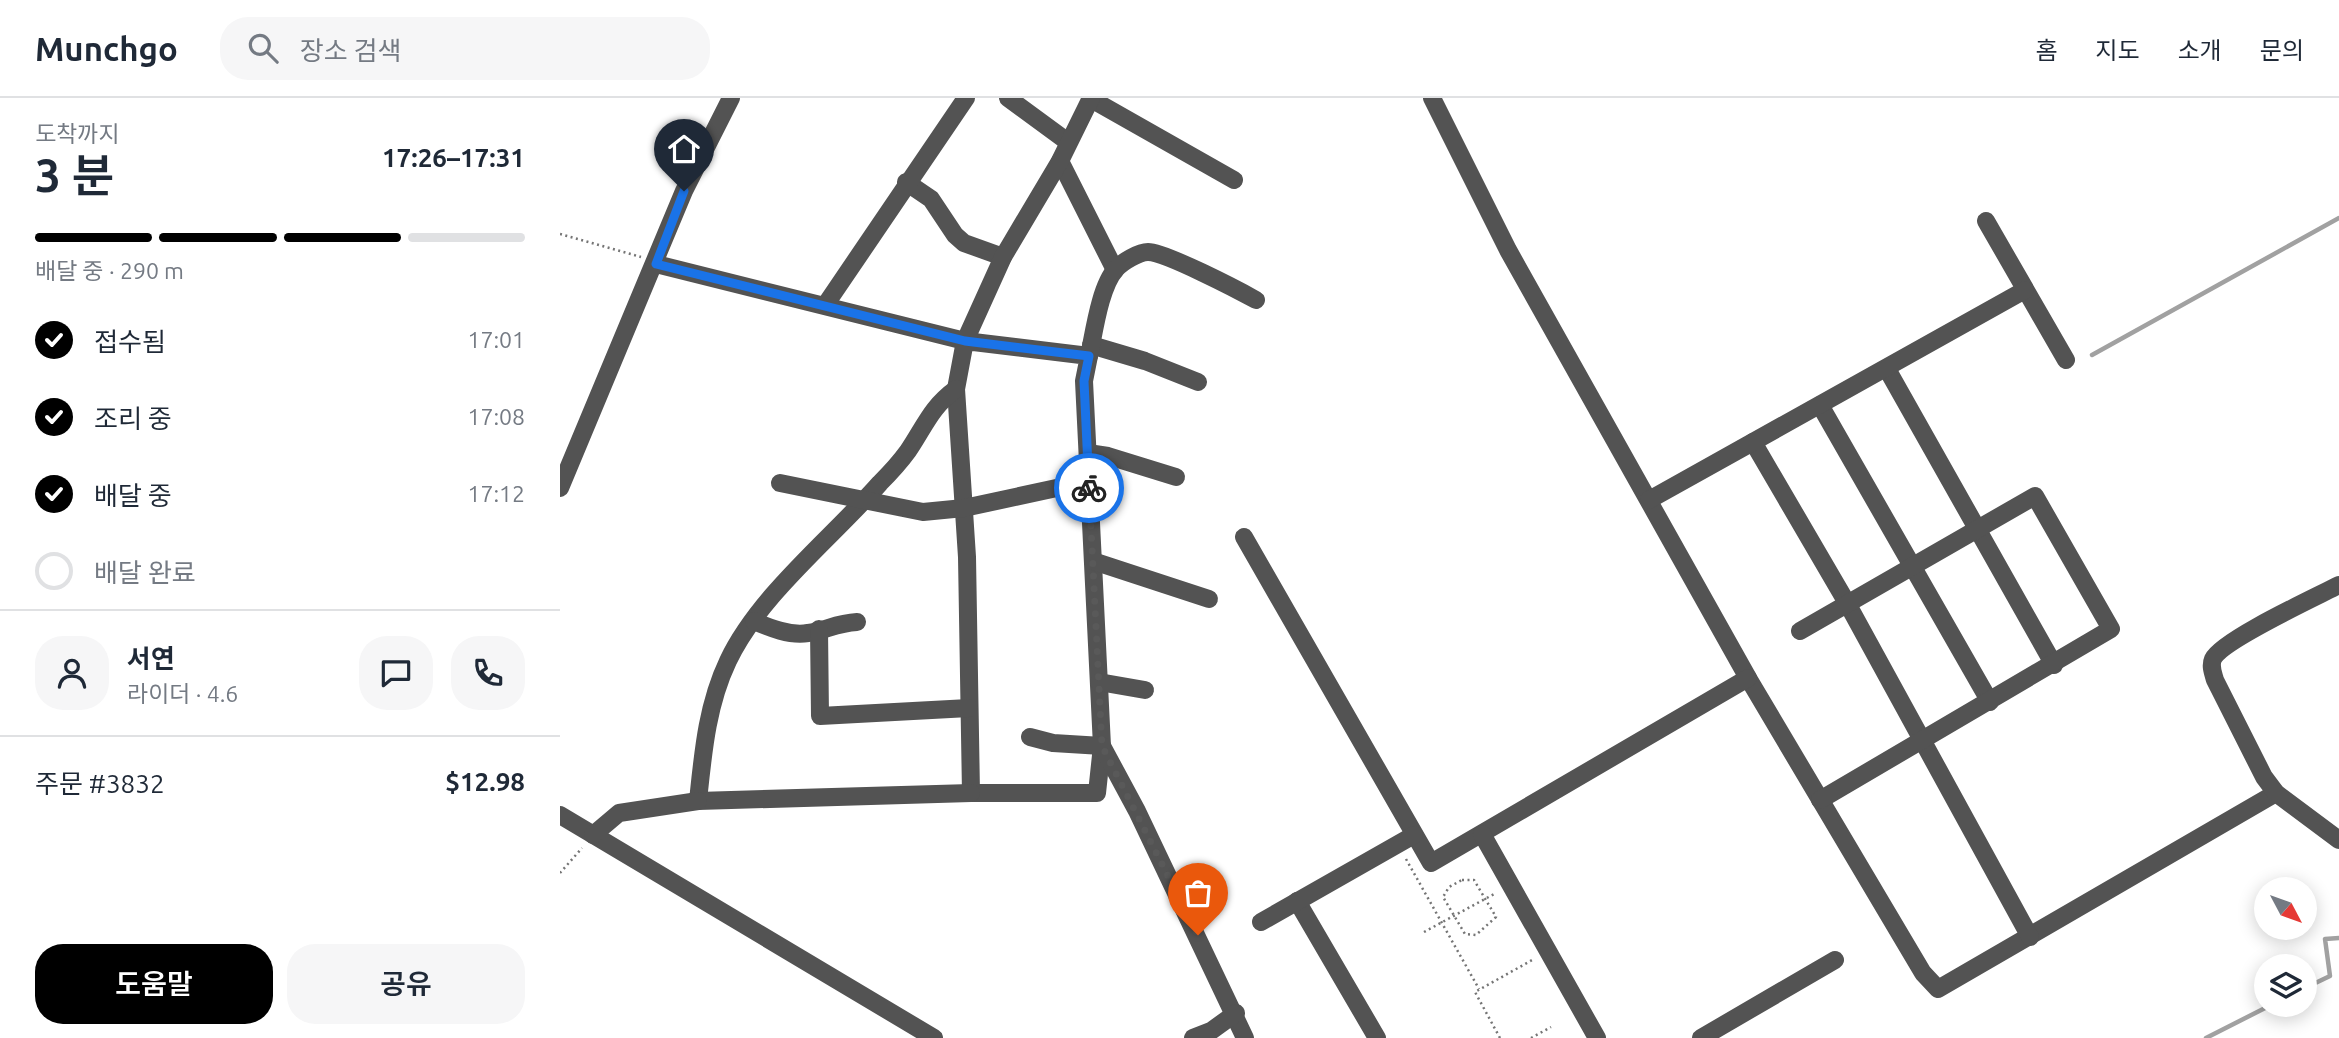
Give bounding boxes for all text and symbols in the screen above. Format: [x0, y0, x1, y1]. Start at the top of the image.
search box [220, 17, 710, 80]
icon: search [244, 29, 282, 67]
text: Munchgo [35, 30, 178, 67]
text: 장소 검색 [300, 36, 401, 65]
text: 홈 [2035, 37, 2057, 64]
text: 지도 [2095, 37, 2140, 64]
text: 소개 [2178, 37, 2222, 64]
text: 문의 [2260, 37, 2304, 64]
pin [654, 119, 714, 191]
text: 도착까지 [35, 121, 120, 146]
icon: home [665, 130, 703, 168]
text: 17:26–17:31 [382, 143, 525, 172]
text: 3 분 [35, 149, 114, 201]
text: 배달 중 · 290 m [35, 258, 184, 283]
icon: check [35, 321, 73, 359]
text: 접수됨 [94, 327, 166, 356]
text: 17:01 [467, 327, 525, 352]
icon: check [35, 398, 73, 436]
text: 조리 중 [94, 404, 172, 433]
text: 17:08 [467, 404, 525, 429]
courier [1054, 453, 1124, 523]
icon: bike [1070, 469, 1108, 507]
icon: check [35, 475, 73, 513]
text: 배달 중 [94, 481, 172, 510]
text: 17:12 [467, 481, 525, 506]
text: 배달 완료 [94, 558, 196, 587]
button: person [35, 636, 109, 710]
button: chat [359, 636, 433, 710]
button: phone [451, 636, 525, 710]
text: 서연 [127, 644, 175, 673]
text: 라이더 · 4.6 [127, 681, 238, 706]
text: $12.98 [445, 767, 525, 796]
text: 주문 #3832 [35, 769, 165, 798]
pin [1168, 863, 1228, 935]
icon: bag [1179, 874, 1217, 912]
north arrow [2254, 877, 2317, 940]
map controls [2254, 877, 2317, 1017]
button: 도움말 [35, 944, 273, 1024]
button: 공유 [287, 944, 525, 1024]
button: layers [2254, 954, 2317, 1017]

